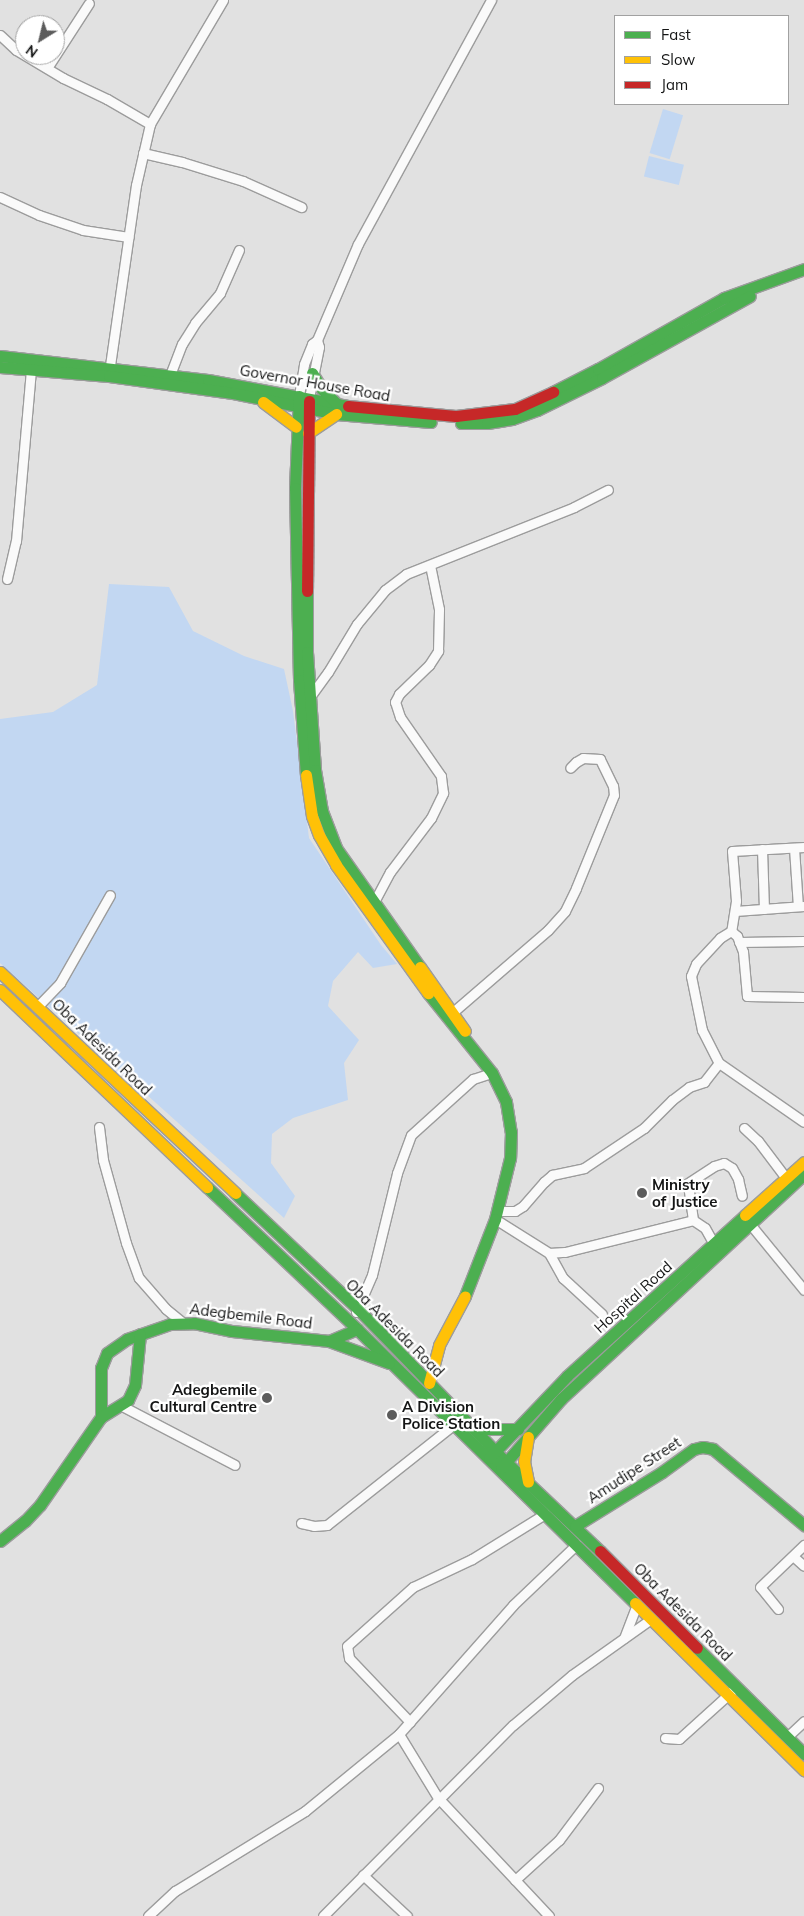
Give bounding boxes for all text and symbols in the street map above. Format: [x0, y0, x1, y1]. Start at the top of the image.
north arrow [15, 15, 65, 65]
legend [614, 15, 789, 105]
text: Fast [661, 25, 691, 44]
text: N [22, 41, 41, 62]
text: Slow [661, 50, 695, 69]
text: Jam [661, 75, 688, 94]
street label: Governor House Road [238, 361, 392, 405]
street label: Oba Adesida Road [49, 995, 155, 1099]
place label: Ministry of Justice [652, 1175, 717, 1210]
marker: Ministry of Justice [636, 1187, 648, 1199]
street label: Hospital Road [590, 1257, 676, 1337]
street label: Oba Adesida Road [342, 1275, 448, 1381]
street label: Adegbemile Road [189, 1300, 313, 1332]
place label: Adegbemile Cultural Centre [150, 1380, 257, 1415]
marker: Adegbemile Cultural Centre [261, 1392, 273, 1404]
place label: A Division Police Station [402, 1397, 500, 1432]
marker: A Division Police Station [386, 1409, 398, 1421]
street label: Amudipe Street [584, 1433, 684, 1507]
street label: Oba Adesida Road [630, 1559, 736, 1665]

